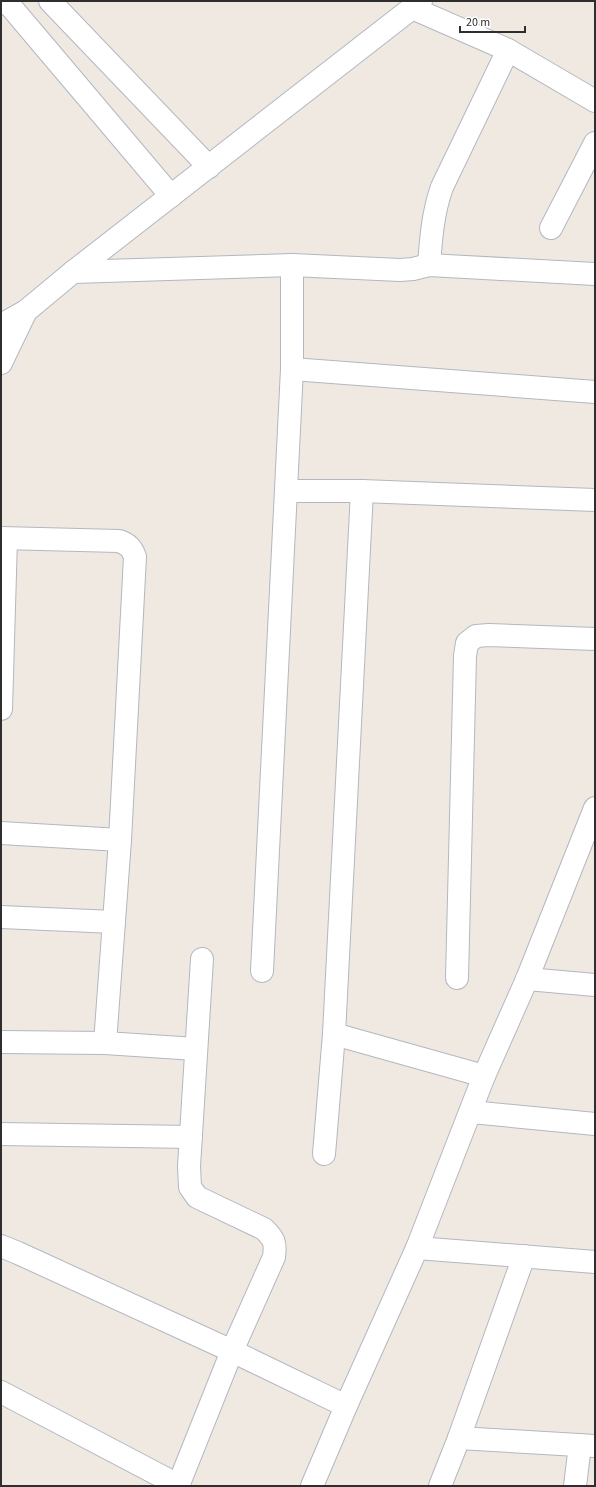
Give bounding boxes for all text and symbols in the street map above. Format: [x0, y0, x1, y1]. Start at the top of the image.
scale bar [460, 8, 525, 34]
text: 20 m [466, 14, 490, 31]

